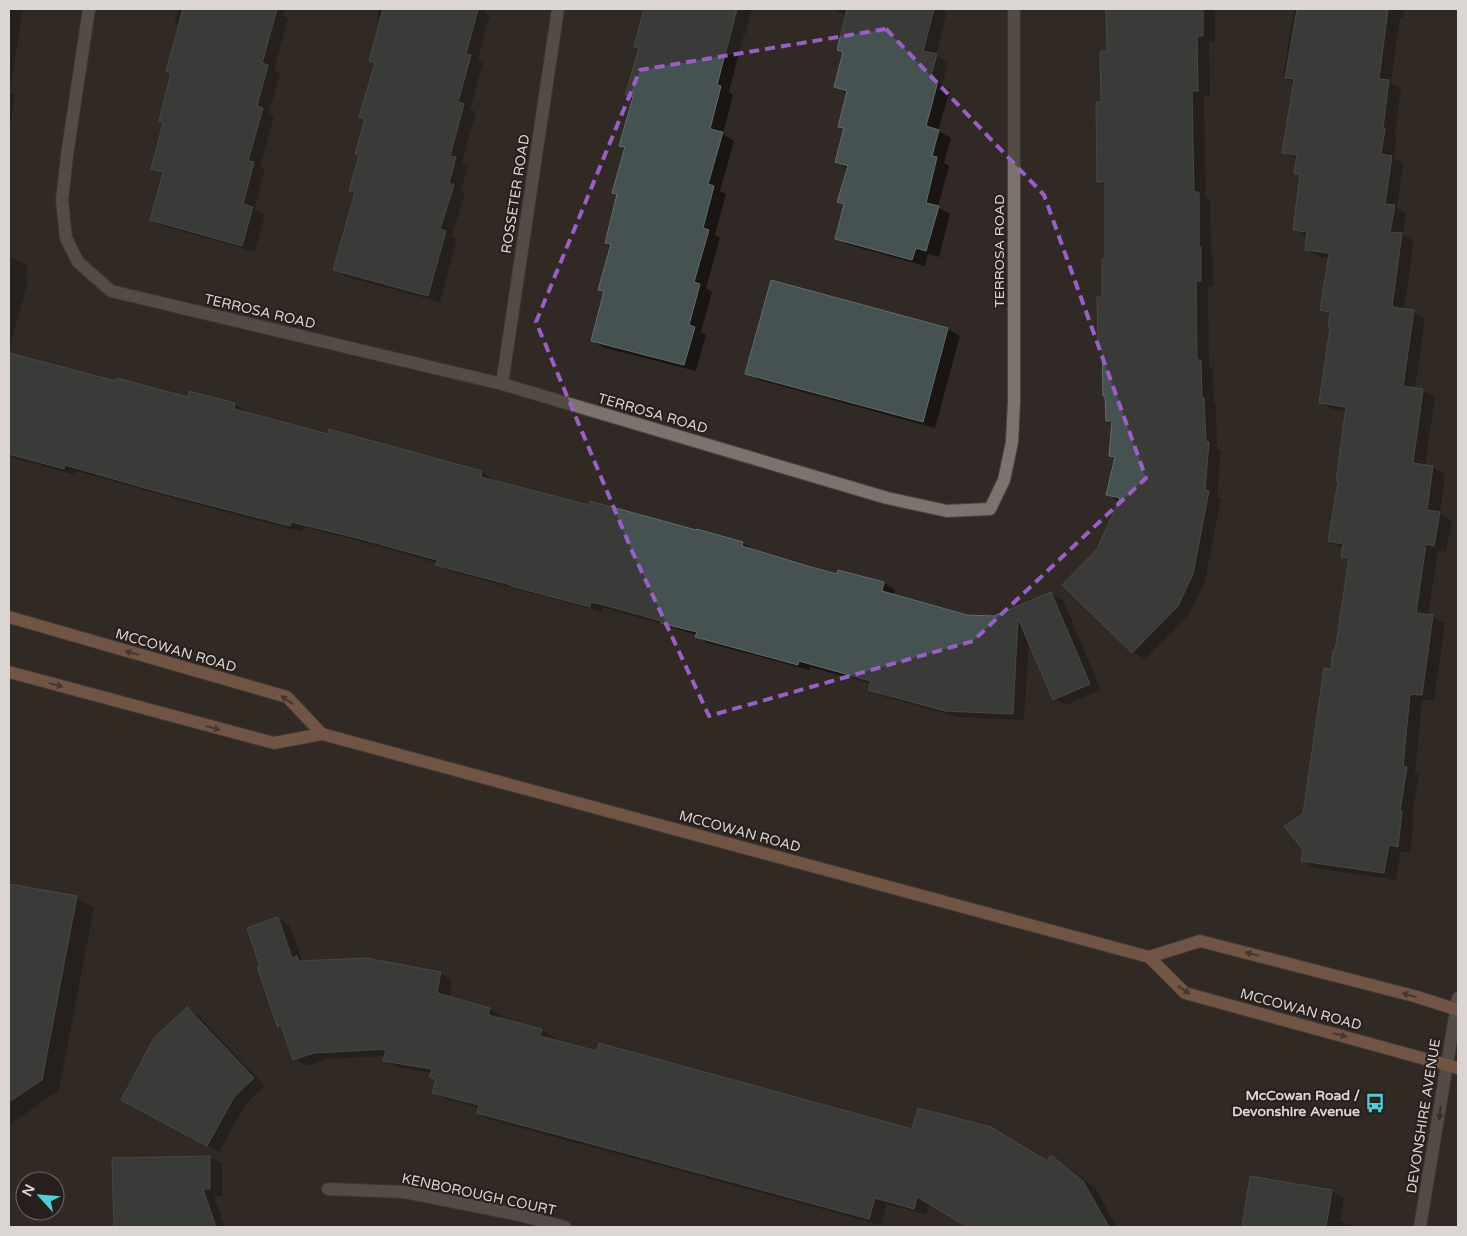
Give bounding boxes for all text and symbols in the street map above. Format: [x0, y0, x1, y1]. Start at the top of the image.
street label: ROSSETER ROAD [498, 133, 533, 255]
street label: TERROSA ROAD [991, 194, 1008, 308]
street label: TERROSA ROAD [203, 290, 317, 333]
street label: TERROSA ROAD [596, 390, 710, 437]
street label: MCCOWAN ROAD [113, 625, 238, 676]
one-way arrow [125, 648, 140, 656]
one-way arrow [48, 682, 63, 690]
one-way arrow [280, 695, 294, 705]
one-way arrow [205, 724, 220, 732]
street label: MCCOWAN ROAD [677, 807, 803, 856]
one-way arrow [1244, 950, 1259, 958]
one-way arrow [1177, 985, 1191, 995]
street label: MCCOWAN ROAD [1238, 985, 1364, 1034]
one-way arrow [1402, 991, 1417, 999]
one-way arrow [1332, 1032, 1347, 1040]
street label: DEVONSHIRE AVENUE [1403, 1037, 1444, 1195]
place label: McCowan Road / Devonshire Avenue [1232, 1087, 1360, 1120]
bus stop icon: McCowan Road / Devonshire Avenue [1364, 1092, 1386, 1114]
one-way arrow [1436, 1106, 1444, 1122]
street label: KENBOROUGH COURT [400, 1170, 558, 1219]
north arrow [15, 1171, 65, 1221]
text: N [19, 1182, 39, 1199]

